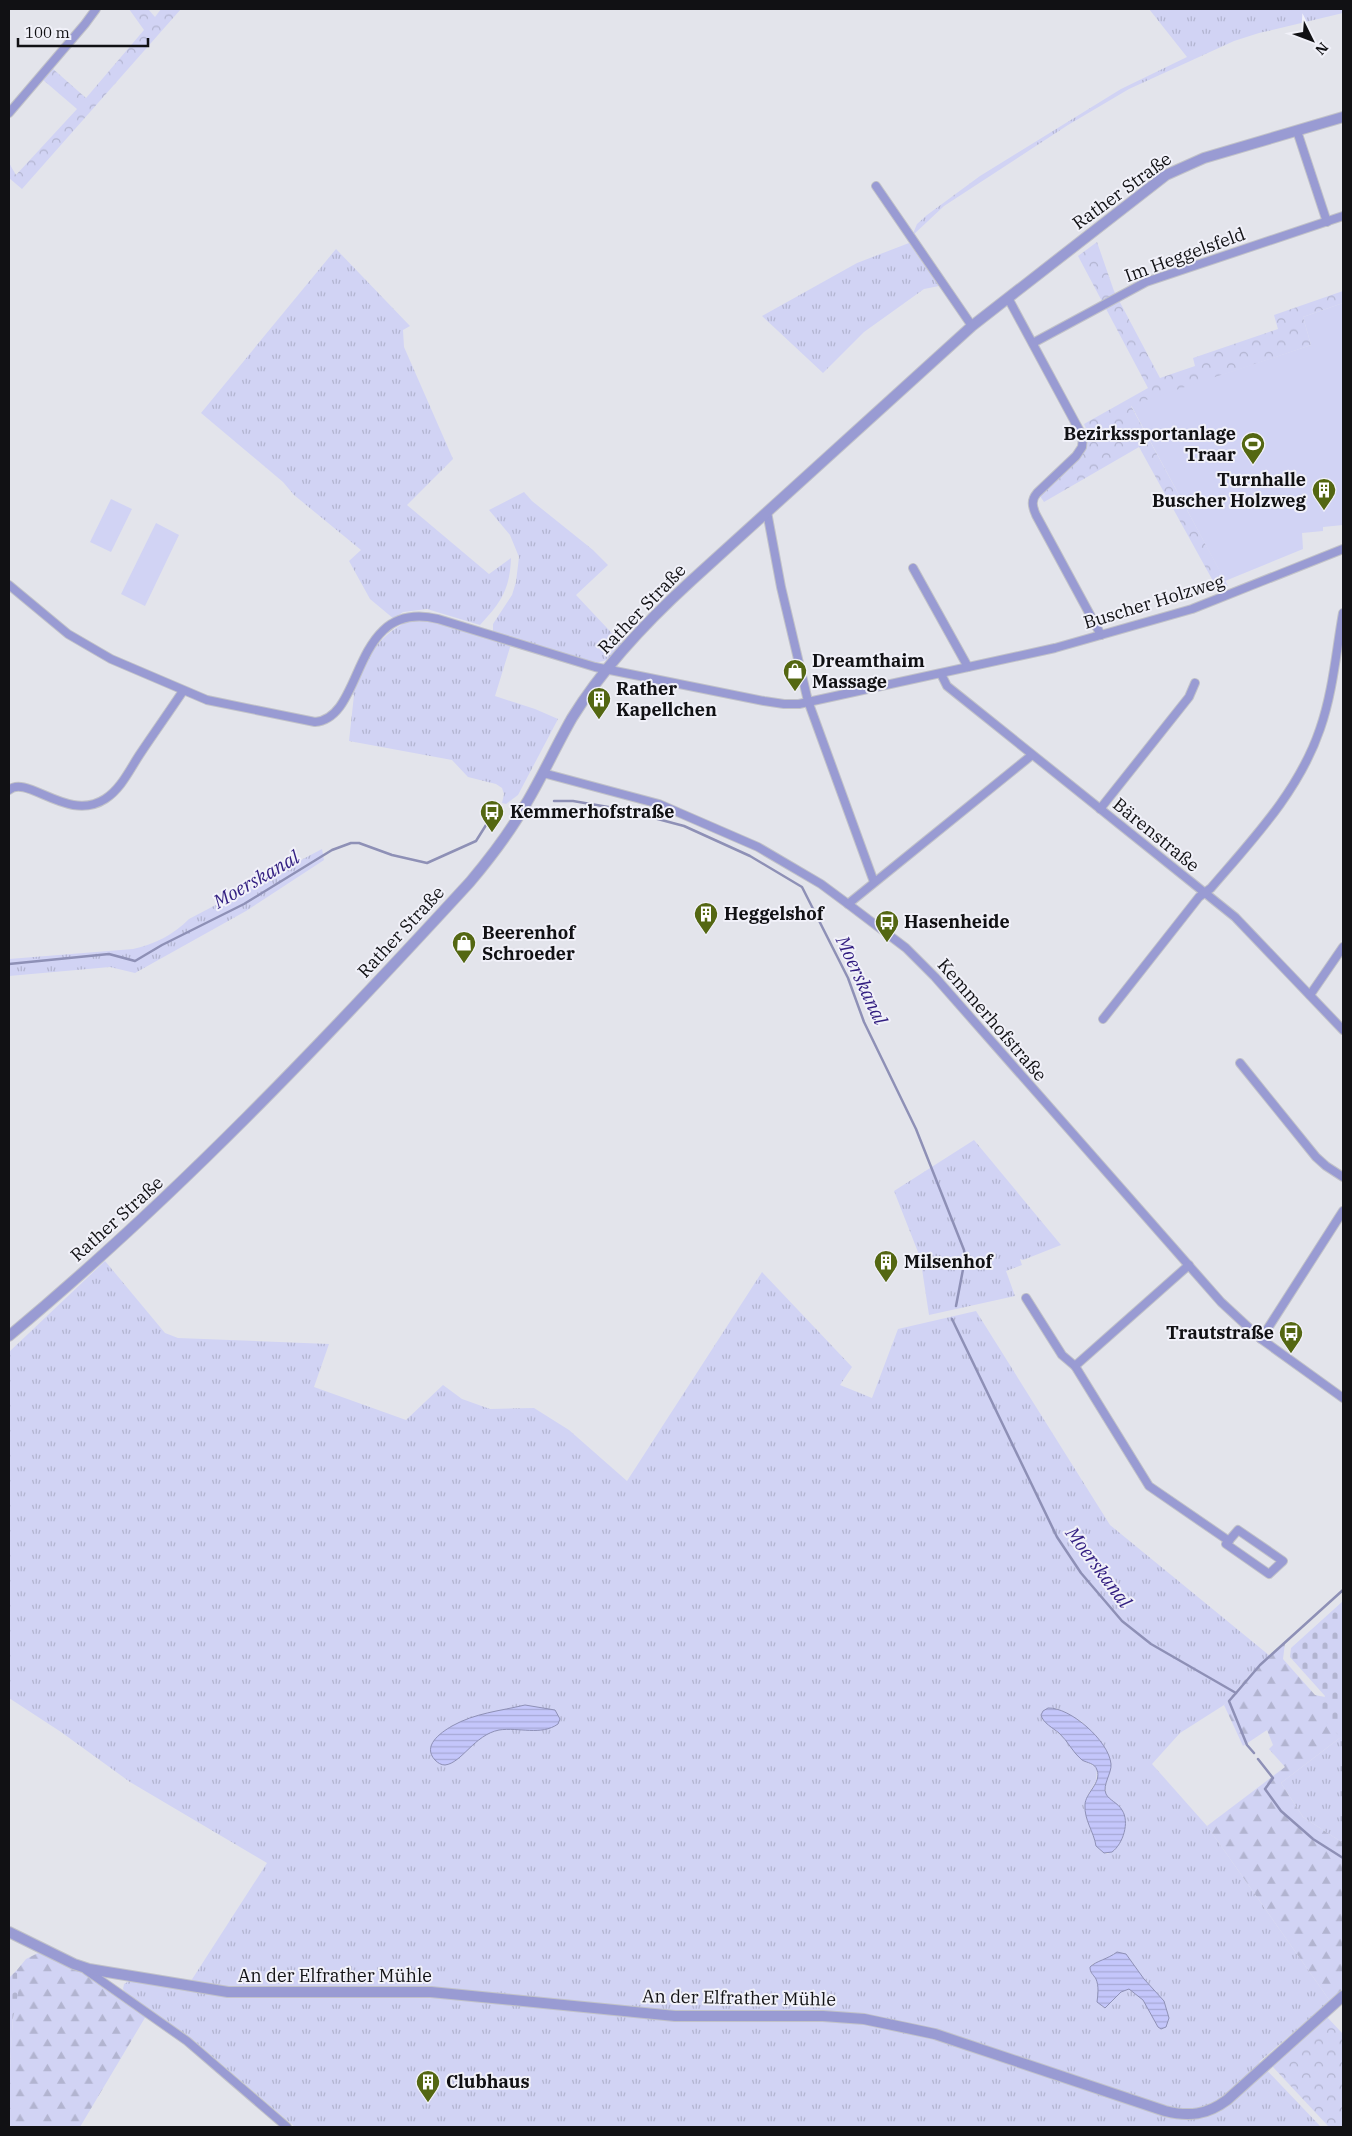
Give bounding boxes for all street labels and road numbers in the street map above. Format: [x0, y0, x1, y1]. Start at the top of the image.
street label: Rather Straße [1068, 147, 1176, 234]
street label: Im Heggelsfeld [1121, 222, 1248, 287]
street label: Rather Straße [593, 559, 691, 659]
street label: Buscher Holzweg [1081, 569, 1227, 634]
street label: Bärenstraße [1108, 793, 1204, 877]
street label: Rather Straße [352, 881, 449, 982]
street label: Kemmerhofstraße [933, 954, 1052, 1086]
street label: Rather Straße [65, 1171, 168, 1266]
street label: An der Elfrather Mühle [238, 1964, 432, 1987]
street label: An der Elfrather Mühle [642, 1984, 836, 2011]

